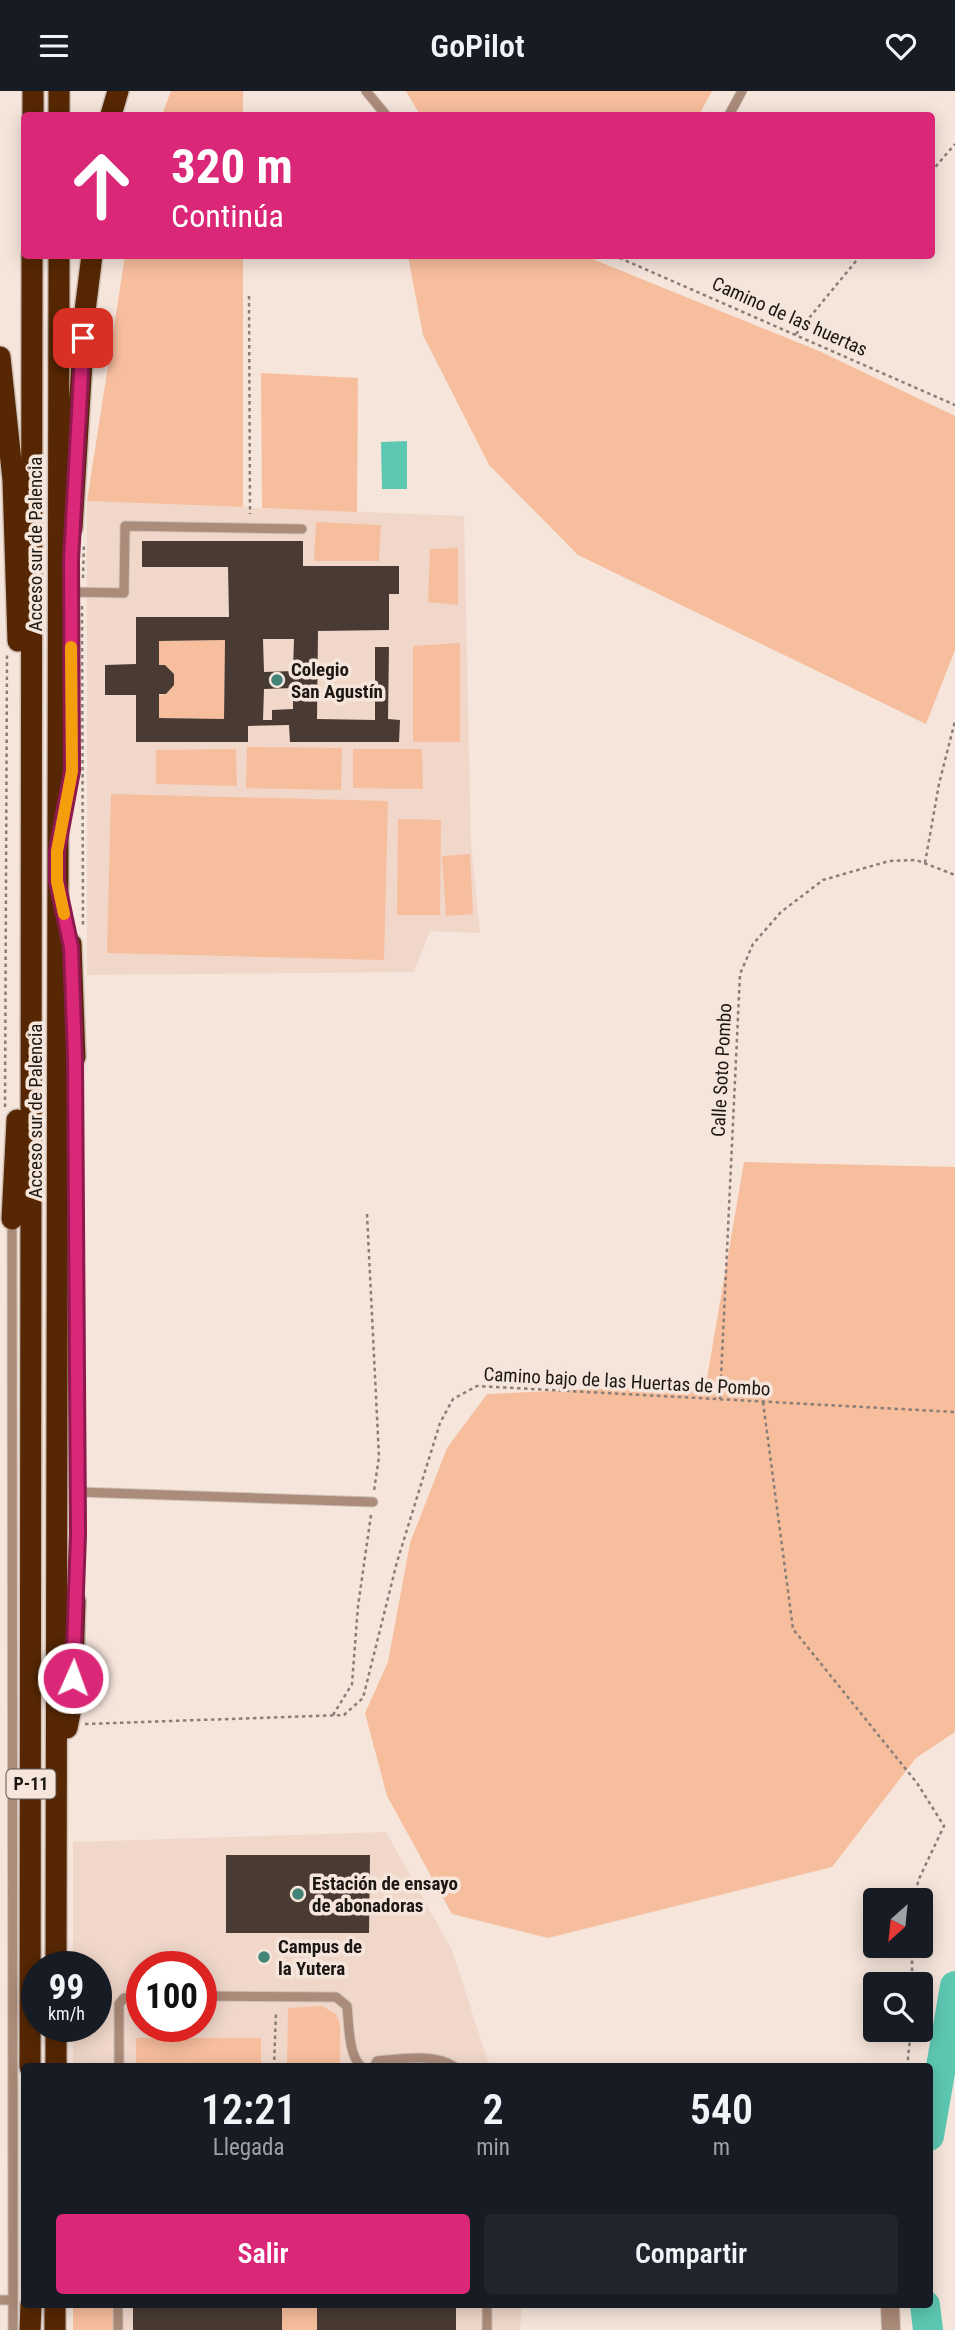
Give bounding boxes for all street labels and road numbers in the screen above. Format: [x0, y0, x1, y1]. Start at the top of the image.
street label: Camino de las huertas [709, 272, 871, 361]
street label: Acceso sur de Palencia [24, 457, 47, 631]
street label: Calle Soto Pombo [707, 1003, 736, 1137]
street label: Acceso sur de Palencia [24, 1024, 47, 1198]
street label: Camino bajo de las Huertas de Pombo [483, 1363, 771, 1400]
road number: P-11 [7, 1769, 56, 1799]

